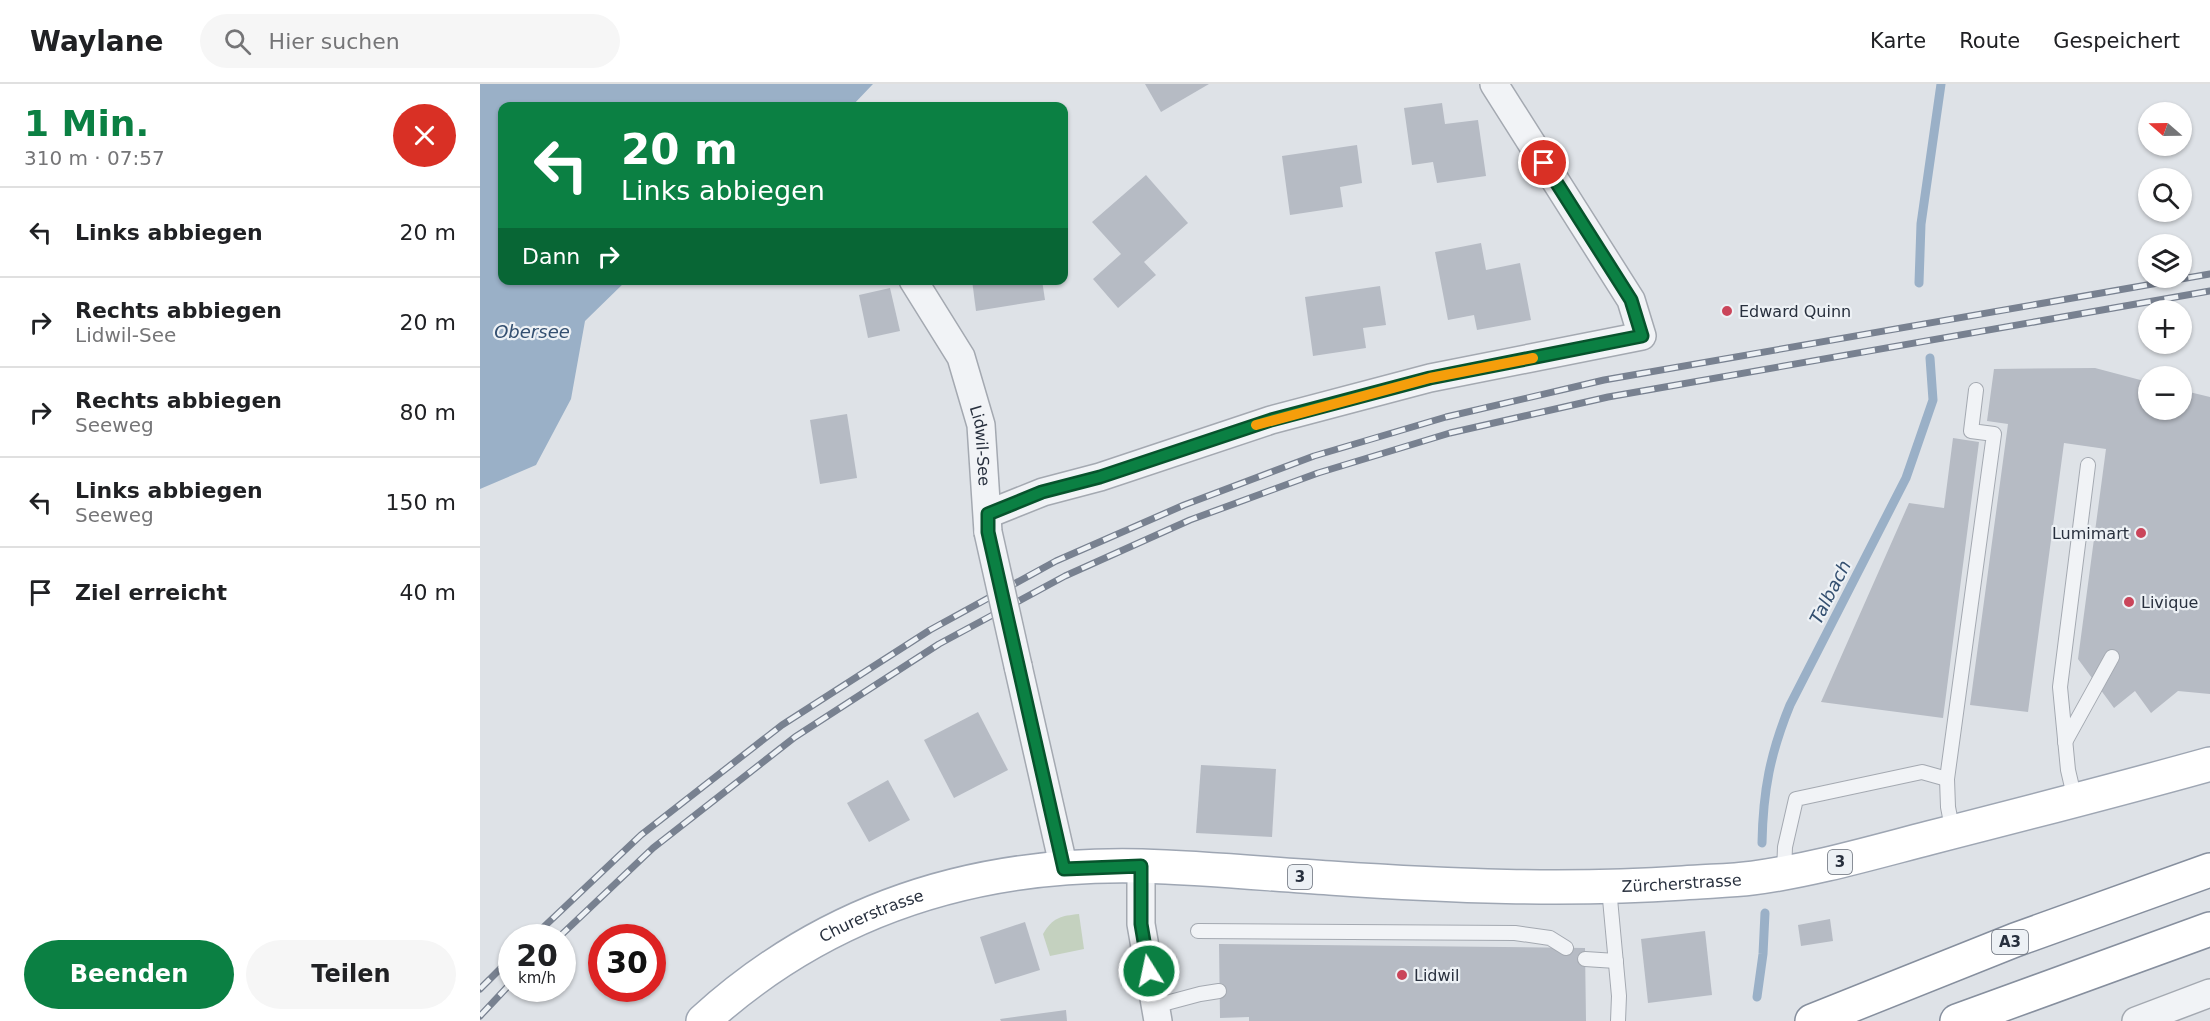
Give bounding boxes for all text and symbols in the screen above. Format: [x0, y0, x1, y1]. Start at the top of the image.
search box [200, 14, 620, 68]
text: Waylane [30, 25, 164, 58]
icon: search [221, 25, 254, 58]
text: Hier suchen [269, 29, 400, 54]
text: Karte [1870, 29, 1926, 53]
text: Route [1959, 29, 2020, 53]
text: Gespeichert [2053, 29, 2180, 53]
north arrow [2138, 102, 2192, 156]
map controls [2138, 102, 2192, 420]
text: 1 Min. [24, 103, 149, 144]
button: close [393, 104, 456, 167]
text: 20 m [621, 125, 738, 174]
icon: left [522, 126, 600, 204]
pin [1518, 137, 1569, 188]
text: 310 m · 07:57 [24, 146, 165, 170]
icon: arrive [1527, 146, 1560, 179]
button: search [2138, 168, 2192, 222]
text: Links abbiegen [621, 175, 825, 206]
icon: left [24, 216, 57, 249]
text: Links abbiegen [75, 220, 263, 245]
text: 20 m [400, 220, 456, 245]
button: layers [2138, 234, 2192, 288]
icon: right [592, 240, 625, 273]
text: Dann [522, 244, 580, 269]
text: Rechts abbiegen [75, 298, 282, 323]
button: + [2138, 300, 2192, 354]
place label: Edward Quinn [1739, 302, 1851, 321]
marker: Edward Quinn [1720, 304, 1734, 318]
icon: right [24, 306, 57, 339]
text: 20 m [400, 310, 456, 335]
water label: Obersee [494, 321, 570, 342]
text: Lidwil-See [75, 323, 176, 347]
button: − [2138, 366, 2192, 420]
text: Rechts abbiegen [75, 388, 282, 413]
icon: right [24, 396, 57, 429]
text: 80 m [400, 400, 456, 425]
street label: Lidwil-See [966, 403, 994, 486]
text: Seeweg [75, 413, 154, 437]
text: Links abbiegen [75, 478, 263, 503]
icon: left [24, 486, 57, 519]
text: 150 m [386, 490, 456, 515]
text: Seeweg [75, 503, 154, 527]
place label: Lumimart [2052, 524, 2129, 543]
marker: Lumimart [2134, 526, 2148, 540]
water label: Talbach [1805, 557, 1855, 627]
icon: arrive [24, 576, 57, 609]
text: Ziel erreicht [75, 580, 227, 605]
text: 40 m [400, 580, 456, 605]
place label: Livique [2141, 593, 2198, 612]
marker: Livique [2122, 595, 2136, 609]
road number: 3 [1828, 850, 1852, 874]
road number: 3 [1288, 865, 1312, 889]
street label: Zürcherstrasse [1621, 870, 1742, 896]
street label: Churerstrasse [816, 885, 926, 946]
speed limit sign: 30 [588, 924, 666, 1002]
road number: A3 [1992, 930, 2028, 954]
text: 20 [516, 938, 558, 973]
position arrow [1117, 939, 1181, 1003]
button: Beenden [24, 940, 234, 1009]
button: Teilen [246, 940, 456, 1009]
place label: Lidwil [1414, 966, 1460, 985]
marker: Lidwil [1395, 968, 1409, 982]
text: km/h [518, 969, 556, 987]

